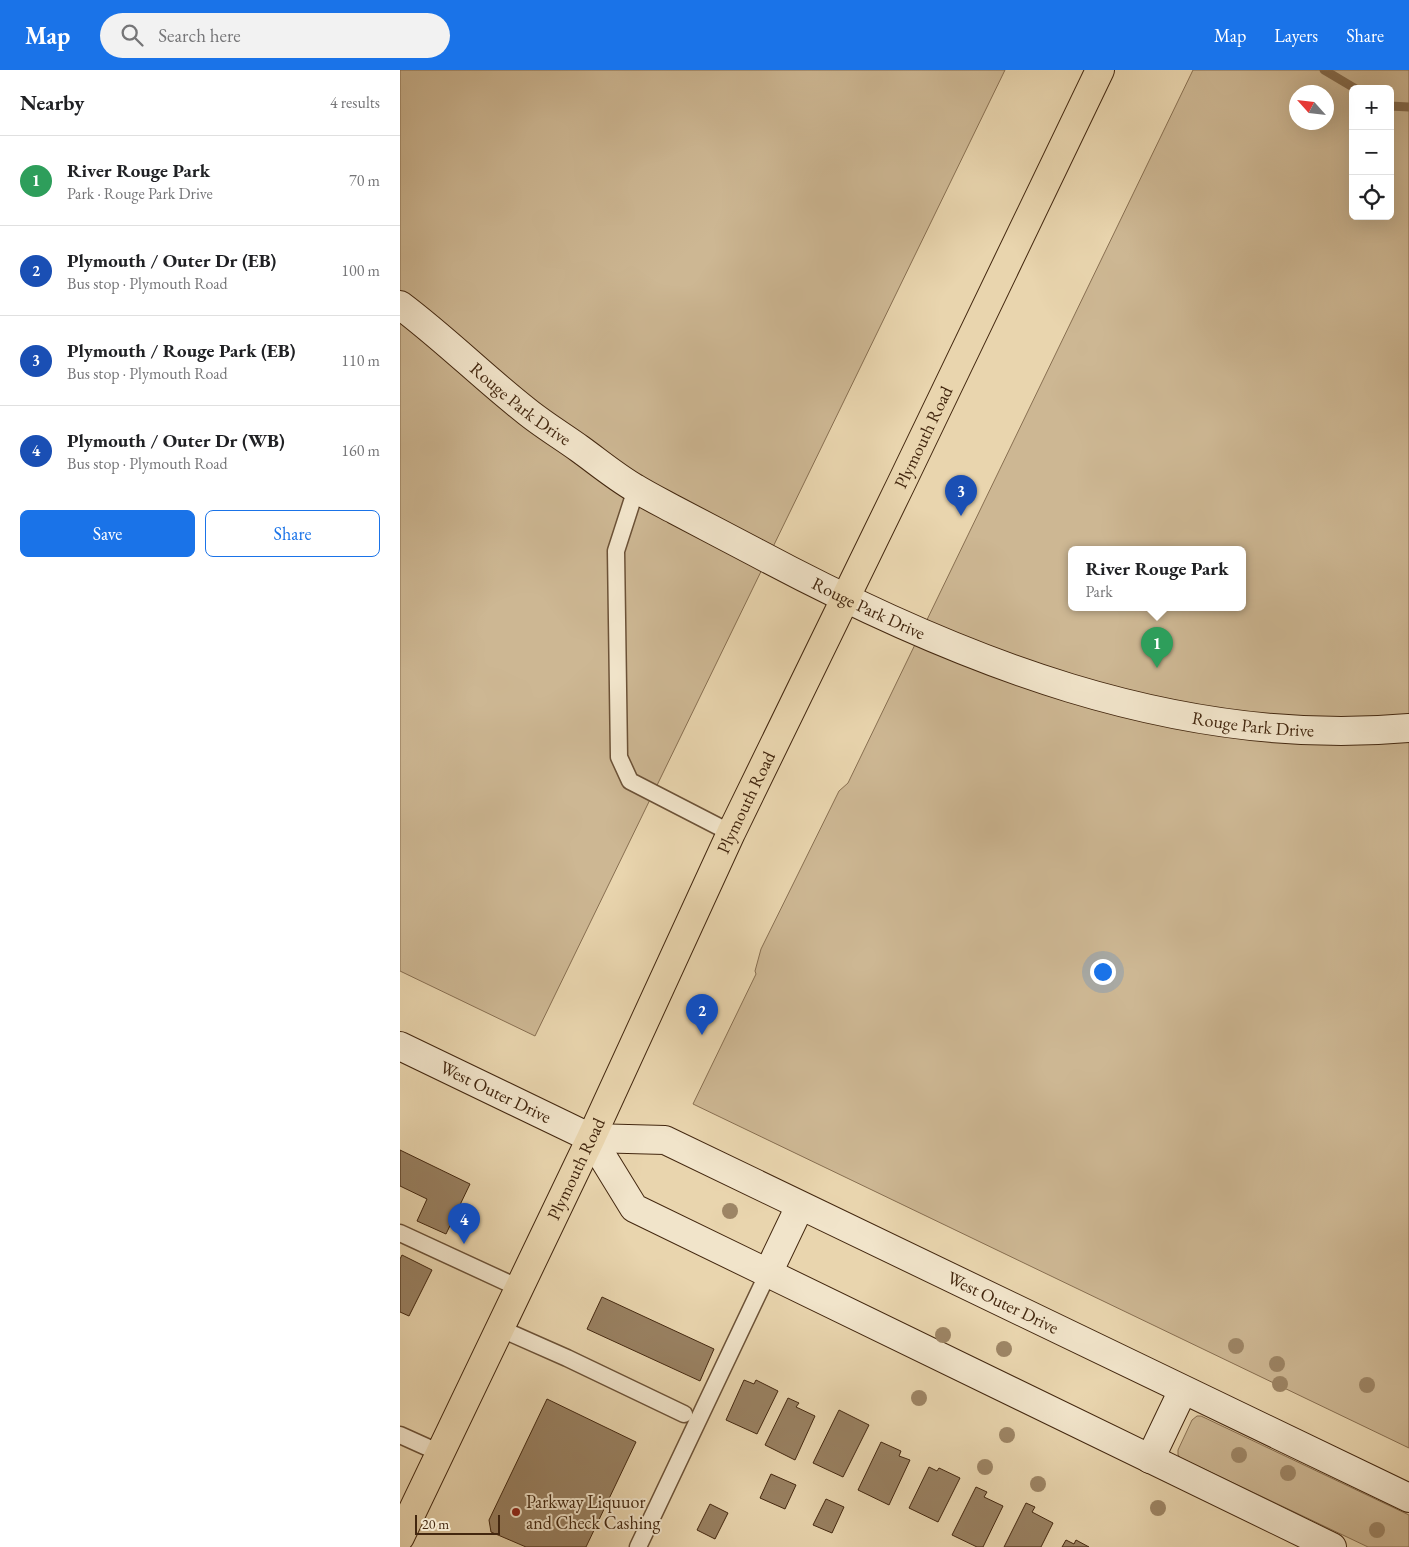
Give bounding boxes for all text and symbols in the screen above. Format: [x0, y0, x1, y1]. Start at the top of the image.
search box [100, 13, 450, 58]
text: Map [25, 20, 70, 51]
icon: search [118, 21, 146, 49]
text: Search here [158, 23, 241, 48]
text: Map [1214, 24, 1246, 47]
text: Layers [1274, 24, 1318, 47]
text: Share [1346, 24, 1384, 47]
north arrow [1289, 85, 1334, 130]
map controls [1349, 85, 1394, 220]
button: + [1349, 85, 1394, 130]
text: Nearby [20, 89, 84, 116]
text: 4 results [330, 92, 380, 113]
button: − [1349, 130, 1394, 175]
text: River Rouge Park [67, 158, 210, 183]
text: 1 [32, 170, 40, 191]
text: 70 m [349, 170, 380, 191]
button: locate [1349, 175, 1394, 220]
text: Park · Rouge Park Drive [67, 183, 213, 204]
text: Plymouth / Outer Dr (EB) [67, 248, 276, 273]
text: 2 [32, 260, 40, 281]
text: 100 m [341, 260, 380, 281]
text: Bus stop · Plymouth Road [67, 273, 228, 294]
text: Plymouth / Rouge Park (EB) [67, 338, 295, 363]
text: 3 [32, 350, 40, 371]
text: 110 m [341, 350, 380, 371]
street label: Rouge Park Drive [465, 357, 576, 450]
text: Bus stop · Plymouth Road [67, 363, 228, 384]
street label: Plymouth Road [889, 381, 958, 492]
text: Plymouth / Outer Dr (WB) [67, 428, 285, 453]
text: 4 [32, 440, 40, 461]
text: 160 m [341, 440, 380, 461]
text: Bus stop · Plymouth Road [67, 453, 228, 474]
pin: 3 [945, 475, 977, 516]
button: Save [20, 510, 195, 557]
button: Share [205, 510, 380, 557]
popup [1068, 546, 1246, 611]
text: River Rouge Park [1085, 556, 1229, 581]
street label: Rouge Park Drive [808, 571, 929, 644]
text: Park [1085, 581, 1113, 602]
pin: 1 [1141, 627, 1173, 668]
street label: Rouge Park Drive [1190, 706, 1315, 742]
street label: Plymouth Road [711, 747, 780, 857]
your location [1090, 959, 1116, 985]
pin: 2 [686, 994, 718, 1035]
street label: West Outer Drive [436, 1055, 555, 1128]
street label: Plymouth Road [541, 1113, 610, 1224]
pin: 4 [448, 1203, 480, 1244]
street label: West Outer Drive [944, 1266, 1063, 1339]
place label: Parkway Liquuor and Check Cashing [526, 1490, 661, 1534]
marker: Parkway Liquuor and Check Cashing [510, 1506, 522, 1518]
scale bar [415, 1512, 500, 1535]
text: 20 m [422, 1515, 449, 1533]

